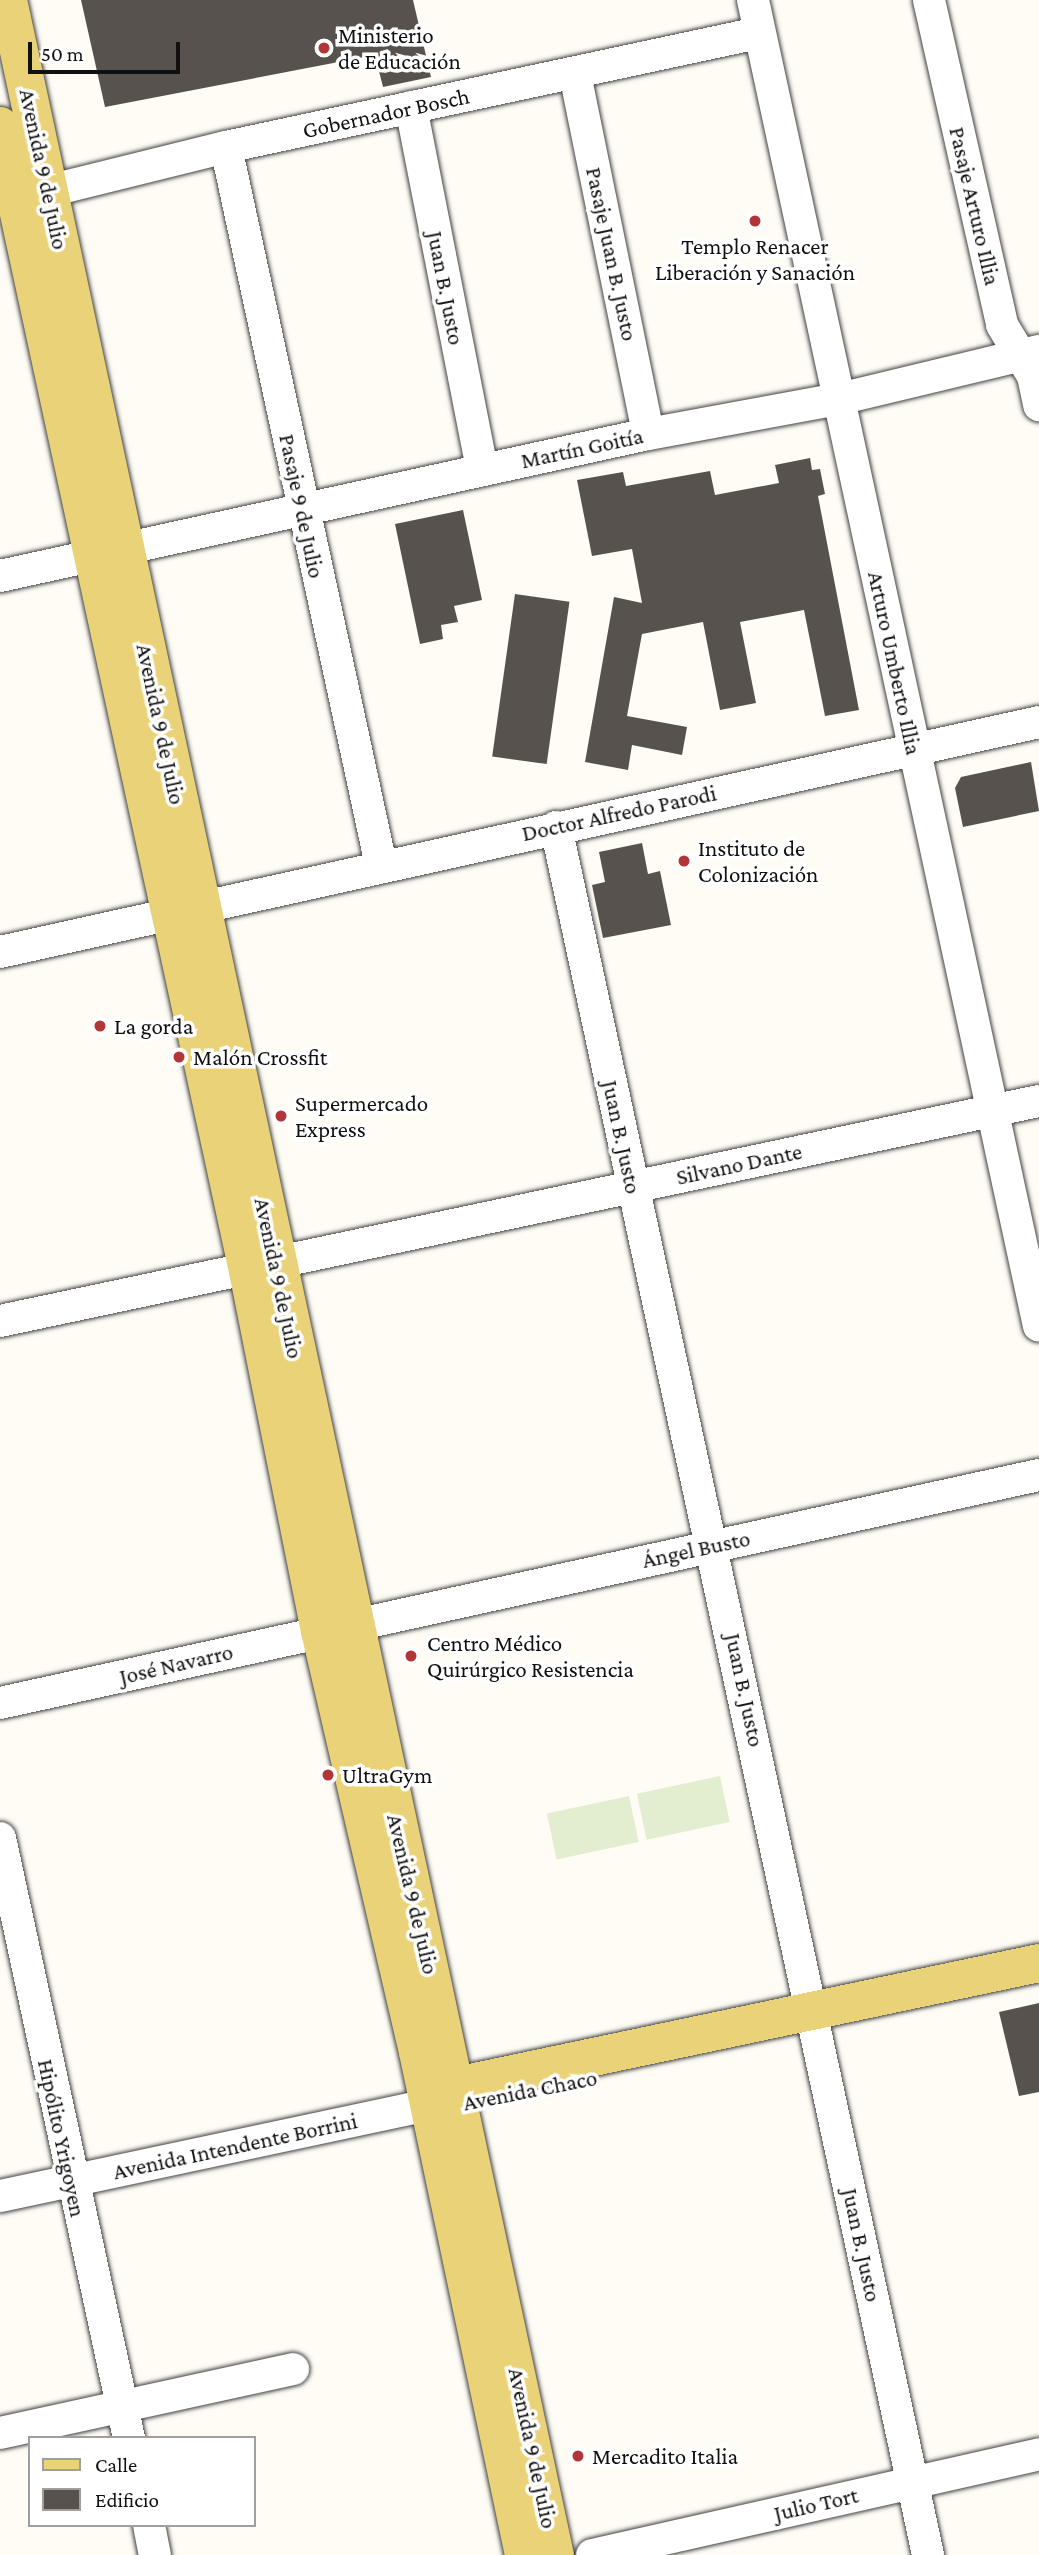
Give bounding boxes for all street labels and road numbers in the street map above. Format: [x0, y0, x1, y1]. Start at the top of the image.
street label: Gobernador Bosch [300, 82, 472, 144]
street label: Avenida 9 de Julio [13, 86, 75, 252]
street label: Pasaje Arturo Illia [943, 124, 1007, 288]
street label: Pasaje Juan B. Justo [580, 165, 644, 343]
street label: Juan B. Justo [421, 229, 471, 347]
street label: Martín Goitía [518, 422, 646, 474]
street label: Pasaje 9 de Julio [273, 431, 331, 581]
street label: Arturo Umberto Illia [862, 569, 928, 757]
street label: Avenida 9 de Julio [130, 641, 192, 807]
street label: Doctor Alfredo Parodi [519, 779, 719, 847]
street label: Juan B. Justo [596, 1078, 648, 1196]
street label: Silvano Dante [674, 1137, 804, 1191]
street label: Avenida 9 de Julio [248, 1195, 310, 1361]
street label: Ángel Busto [640, 1524, 752, 1574]
street label: Juan B. Justo [719, 1631, 771, 1749]
street label: José Navarro [117, 1638, 235, 1690]
street label: Avenida 9 de Julio [381, 1811, 445, 1977]
street label: Hipólito Yrigoyen [32, 2057, 92, 2219]
street label: Avenida Chaco [461, 2063, 599, 2117]
street label: Avenida Intendente Borrini [110, 2107, 360, 2185]
street label: Juan B. Justo [836, 2186, 888, 2304]
street label: Avenida 9 de Julio [502, 2365, 564, 2531]
street label: Julio Tort [771, 2481, 861, 2527]

